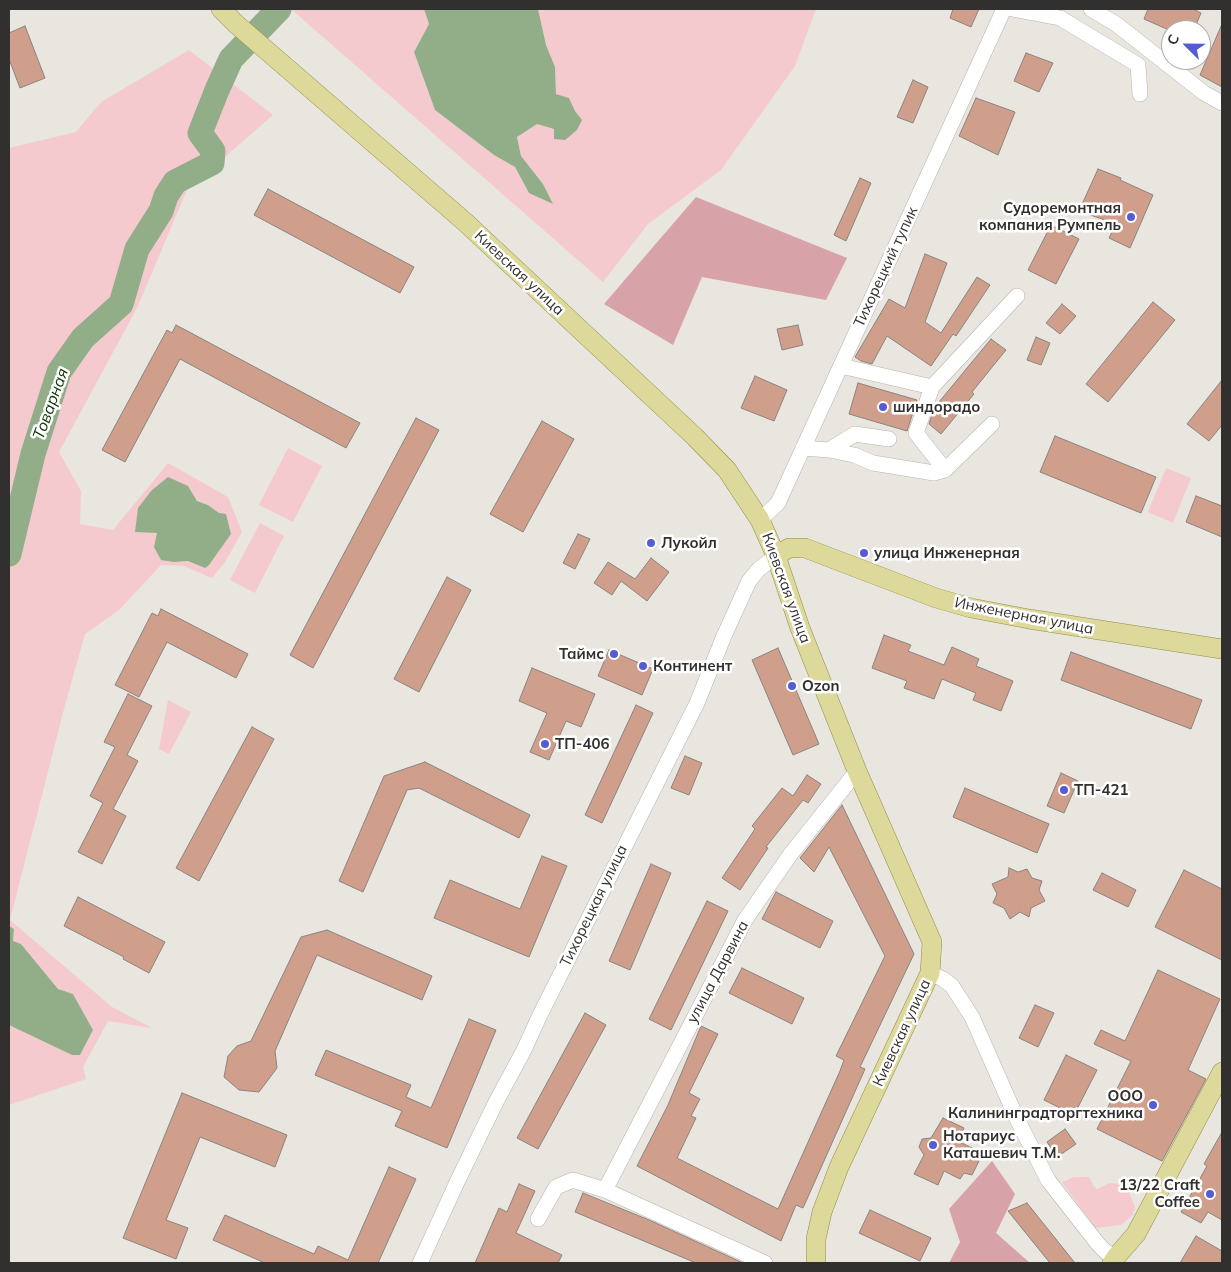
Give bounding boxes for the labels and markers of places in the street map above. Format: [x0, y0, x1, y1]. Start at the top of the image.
place label: Судоремонтная компания Румпель [979, 199, 1121, 234]
marker: Судоремонтная компания Румпель [1125, 211, 1137, 223]
place label: шиндорадо [893, 398, 980, 416]
marker: шиндорадо [877, 401, 889, 413]
place label: Лукойл [661, 534, 717, 552]
marker: Лукойл [645, 537, 657, 549]
place label: улица Инженерная [874, 544, 1020, 562]
marker: улица Инженерная [858, 547, 870, 559]
place label: Таймс [559, 645, 604, 663]
marker: Таймс [608, 648, 620, 660]
place label: Континент [653, 657, 732, 675]
marker: Континент [637, 660, 649, 672]
place label: Ozon [802, 677, 839, 695]
marker: Ozon [786, 680, 798, 692]
place label: ТП-406 [555, 735, 609, 753]
marker: ТП-406 [539, 738, 551, 750]
place label: ТП-421 [1074, 781, 1128, 799]
marker: ТП-421 [1058, 784, 1070, 796]
place label: ООО Калининградторгтехника [948, 1087, 1143, 1122]
marker: ООО Калининградторгтехника [1147, 1099, 1159, 1111]
place label: Нотариус Каташевич Т.М. [943, 1127, 1060, 1162]
marker: Нотариус Каташевич Т.М. [927, 1139, 939, 1151]
place label: 13/22 Craft Coffee [1119, 1176, 1200, 1211]
marker: 13/22 Craft Coffee [1204, 1188, 1216, 1200]

